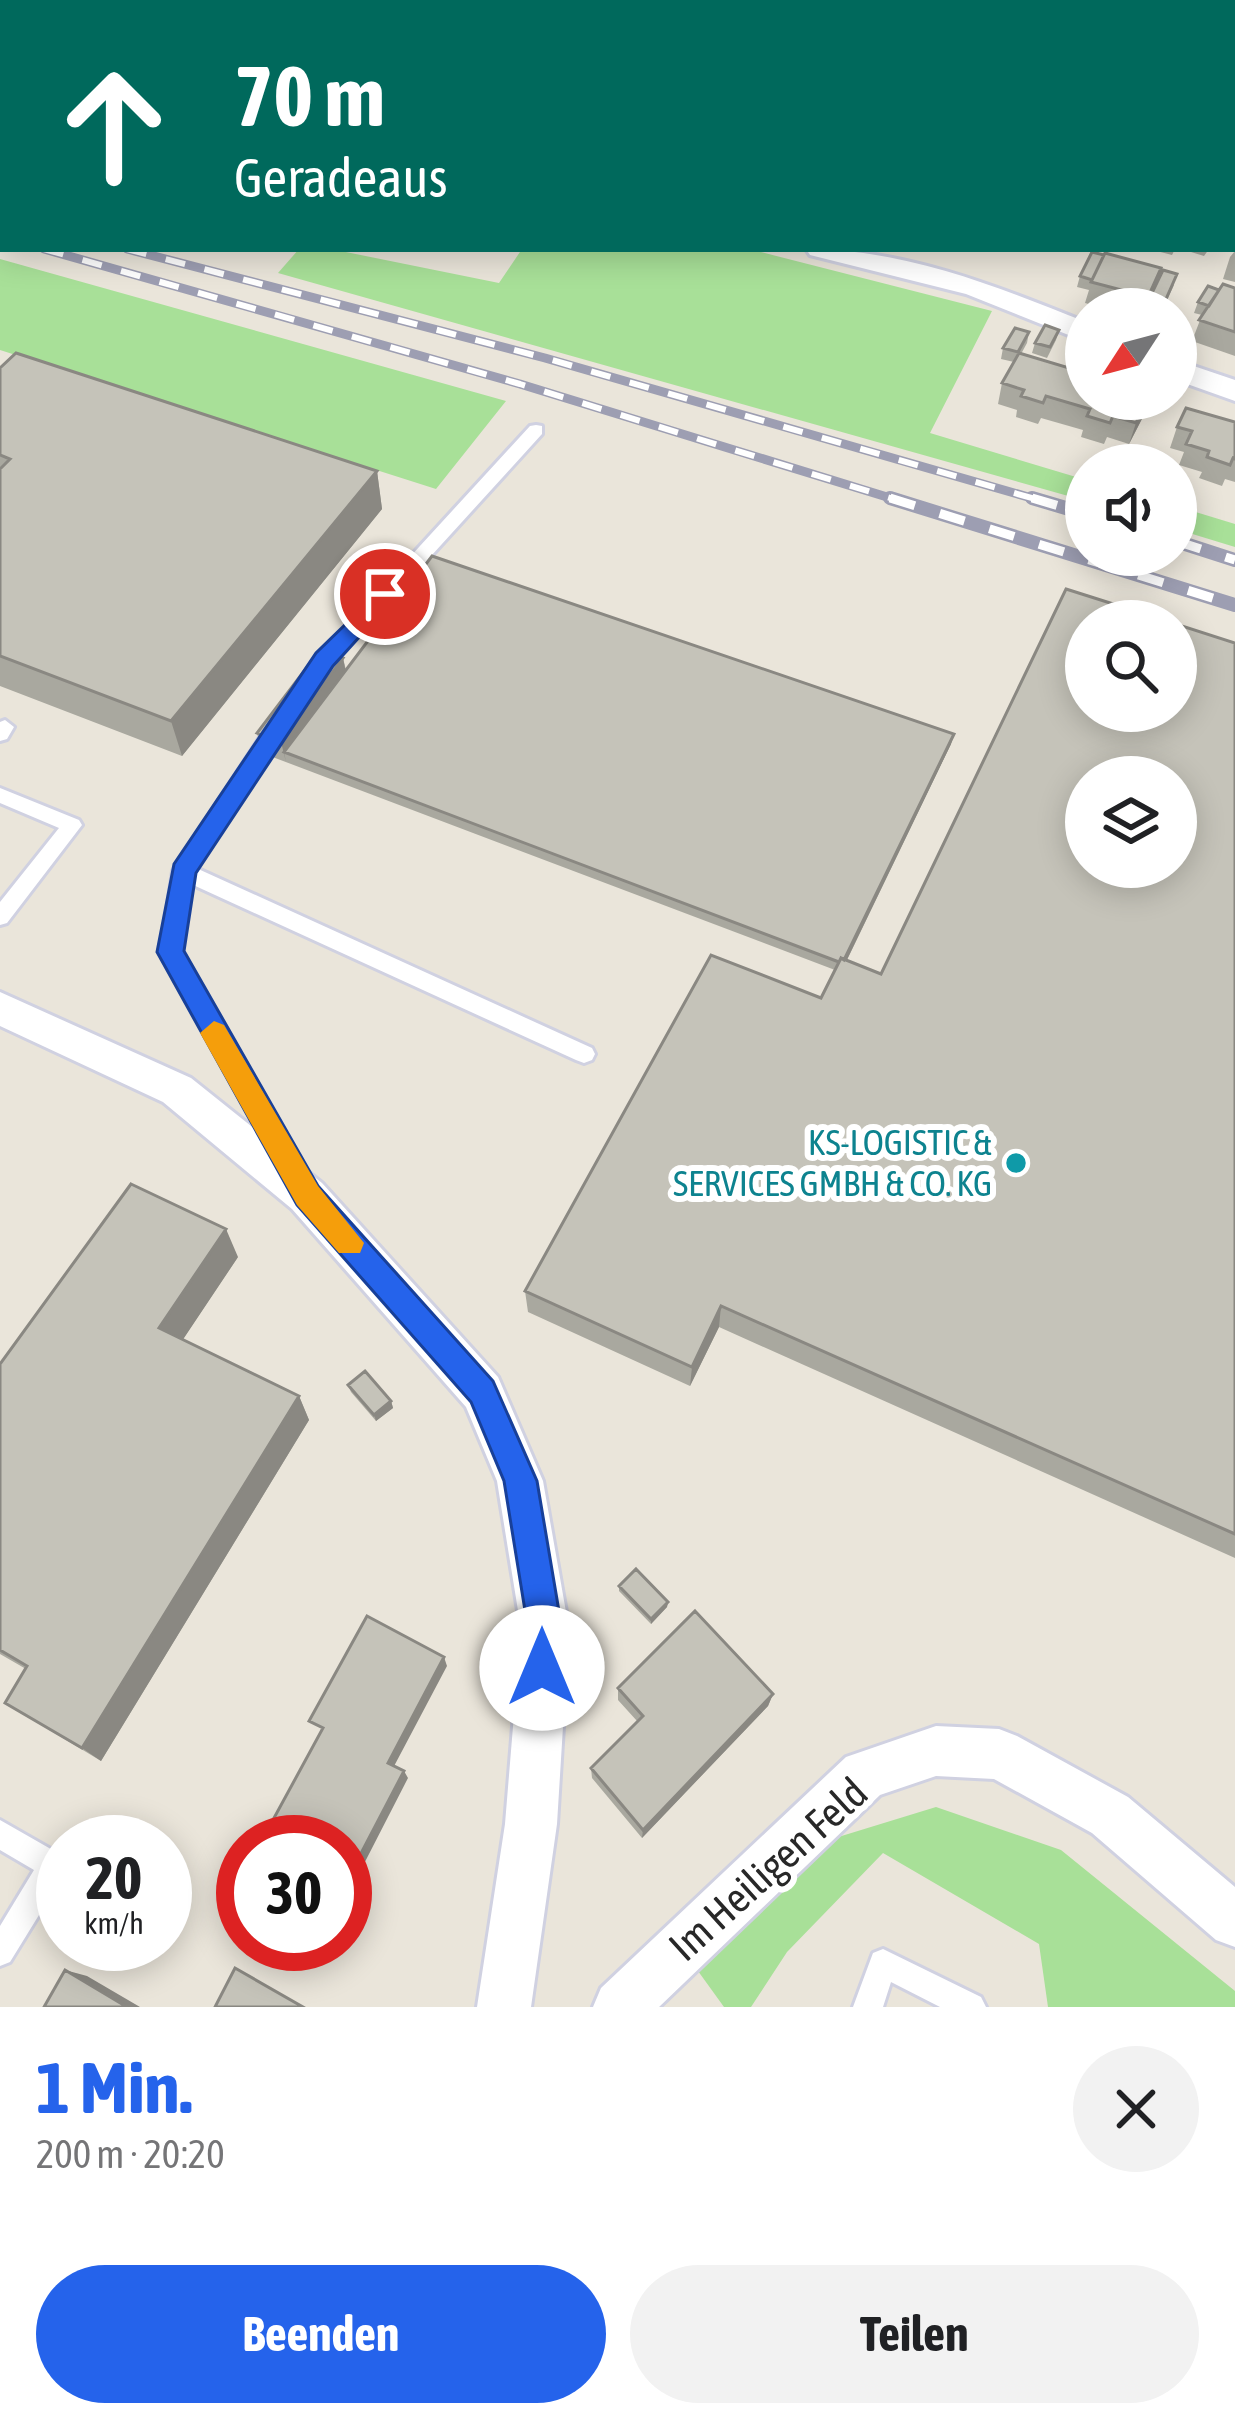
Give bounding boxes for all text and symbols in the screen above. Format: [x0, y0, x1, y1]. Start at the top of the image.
icon: ahead [36, 48, 192, 204]
text: 70 m [234, 48, 385, 144]
text: Geradeaus [234, 147, 447, 208]
north arrow [1065, 288, 1197, 420]
map controls [1065, 288, 1197, 888]
button: sound [1065, 444, 1197, 576]
pin [334, 543, 436, 645]
icon: arrive [352, 561, 418, 627]
button: search [1065, 600, 1197, 732]
button: layers [1065, 756, 1197, 888]
place label: KS-LOGISTIC & SERVICES GMBH & CO. KG [673, 1121, 992, 1204]
marker: KS-LOGISTIC & SERVICES GMBH & CO. KG [1003, 1150, 1029, 1176]
position arrow [479, 1605, 605, 1731]
street label: Im Heiligen Feld [659, 1768, 877, 1970]
speed limit sign: 30 [216, 1815, 372, 1971]
text: 20 [86, 1843, 142, 1912]
text: km/h [84, 1906, 144, 1940]
text: 1 Min. [36, 2046, 192, 2128]
button: close [1073, 2046, 1199, 2172]
text: 200 m · 20:20 [36, 2132, 225, 2176]
button: Beenden [36, 2265, 606, 2403]
button: Teilen [630, 2265, 1199, 2403]

